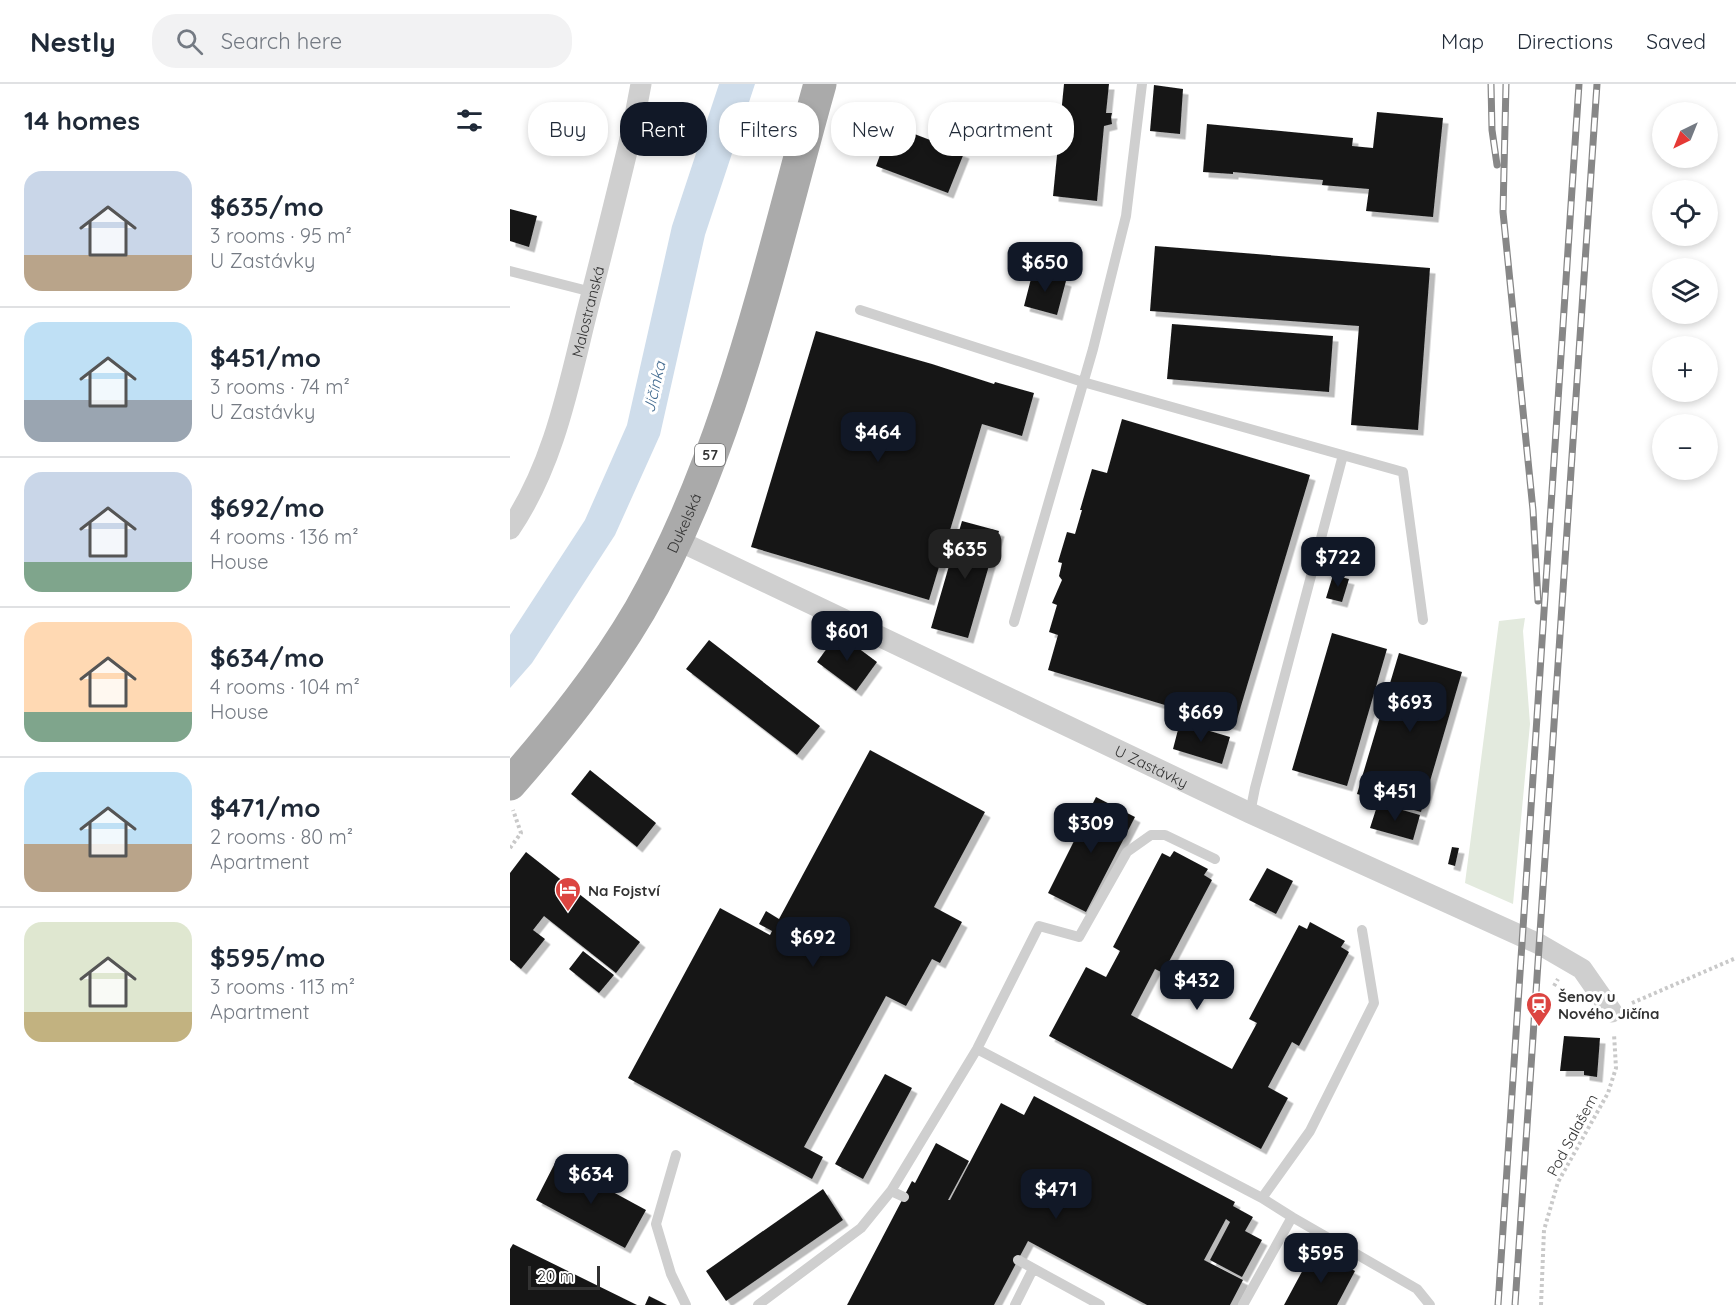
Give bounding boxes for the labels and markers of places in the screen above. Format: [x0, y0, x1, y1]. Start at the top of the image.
pin: $650 [1009, 242, 1081, 293]
pin: $464 [842, 412, 914, 463]
pin: $635 [929, 529, 1001, 580]
pin: $722 [1302, 537, 1374, 588]
pin: $601 [811, 611, 883, 662]
pin: $693 [1374, 682, 1446, 733]
pin: $669 [1165, 692, 1237, 743]
pin: $451 [1359, 771, 1431, 822]
pin: $309 [1055, 803, 1127, 854]
hotel icon: Na Fojství [553, 875, 583, 913]
place label: Na Fojství [588, 881, 660, 900]
pin: $692 [777, 917, 849, 968]
pin: $432 [1161, 960, 1233, 1011]
place label: Šenov u Nového Jičína [1558, 987, 1659, 1023]
station icon: Šenov u Nového Jičína [1524, 990, 1554, 1028]
pin: $634 [555, 1154, 627, 1205]
pin: $471 [1020, 1169, 1092, 1220]
pin: $595 [1285, 1233, 1357, 1284]

